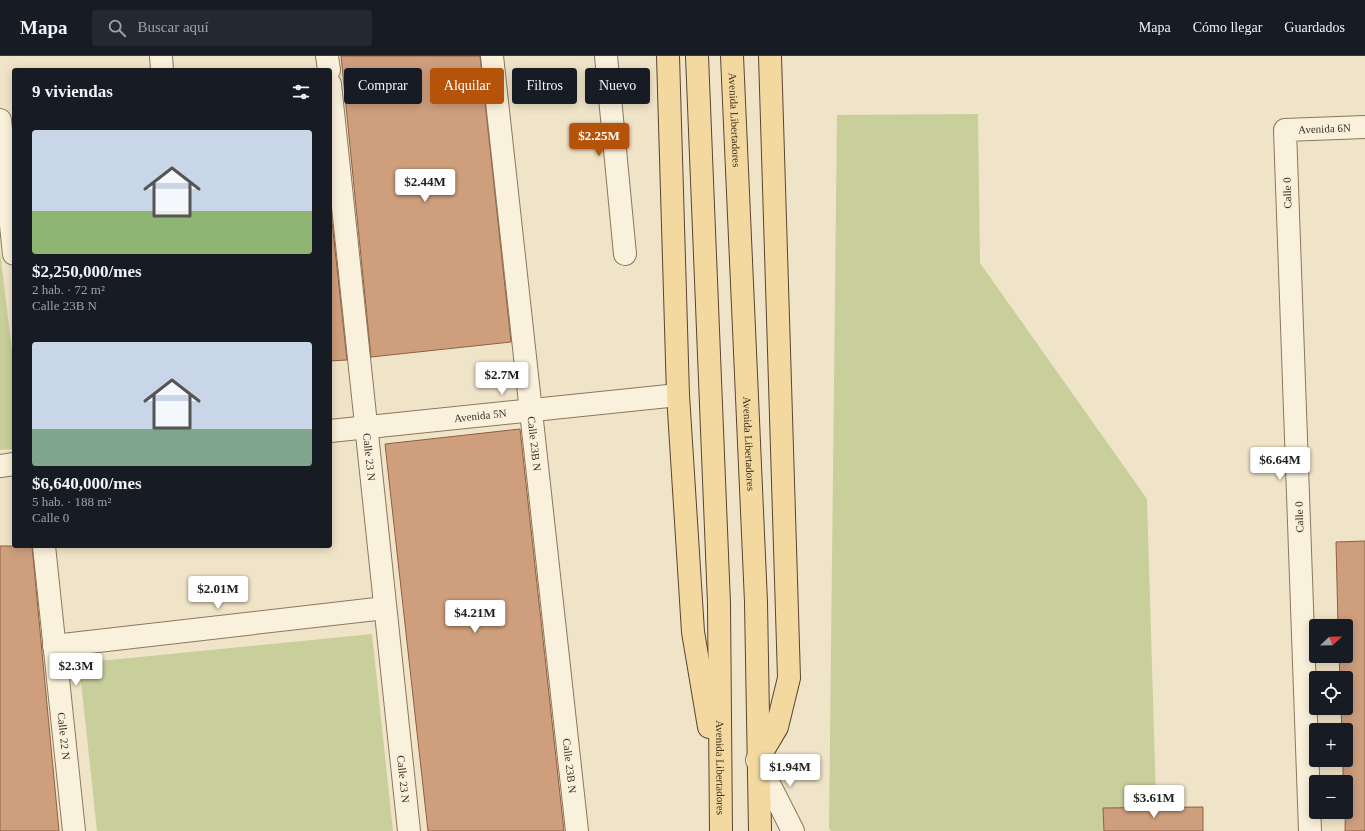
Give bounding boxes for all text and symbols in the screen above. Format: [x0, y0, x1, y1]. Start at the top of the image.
search box [92, 10, 372, 46]
text: Mapa [20, 17, 68, 38]
icon: search [106, 17, 128, 39]
text: Buscar aquí [138, 19, 209, 35]
text: Mapa [1139, 20, 1171, 35]
text: Cómo llegar [1193, 20, 1262, 35]
text: Guardados [1284, 20, 1345, 35]
chip: Comprar [344, 68, 422, 104]
chip: Alquilar [430, 68, 504, 104]
chip: Filtros [512, 68, 577, 104]
chip: Nuevo [585, 68, 650, 104]
street label: Avenida Libertadores [727, 72, 743, 168]
icon: filters [290, 81, 312, 103]
text: 9 viviendas [32, 82, 113, 101]
street label: Avenida 6N [1298, 122, 1351, 136]
pin: $2.25M [566, 123, 632, 157]
text: $2.25M [578, 128, 620, 143]
icon: home [136, 156, 208, 228]
pin: $2.44M [392, 169, 458, 203]
text: $2.44M [404, 174, 446, 189]
street label: Calle 0 [1280, 177, 1294, 209]
text: $2,250,000/mes [32, 262, 142, 281]
text: 2 hab. · 72 m² [32, 282, 105, 297]
text: Calle 23B N [32, 298, 97, 313]
pin: $2.7M [474, 362, 530, 396]
text: $2.7M [484, 367, 520, 382]
icon: home [136, 368, 208, 440]
street label: Avenida Libertadores [741, 396, 757, 491]
street label: Avenida 5N [453, 407, 507, 424]
street label: Calle 23B N [526, 416, 543, 472]
street label: Calle 23 N [361, 433, 378, 481]
pin: $6.64M [1247, 447, 1313, 481]
text: $6.64M [1259, 452, 1301, 467]
text: $6,640,000/mes [32, 474, 142, 493]
text: 5 hab. · 188 m² [32, 494, 111, 509]
street label: Calle 0 [1292, 501, 1306, 533]
text: Calle 0 [32, 510, 69, 525]
pin: $2.01M [185, 576, 251, 610]
text: $2.01M [197, 581, 239, 596]
pin: $4.21M [442, 600, 508, 634]
text: $4.21M [454, 605, 496, 620]
north arrow [1309, 619, 1353, 663]
map controls [1309, 619, 1353, 819]
pin: $2.3M [48, 653, 104, 687]
text: $2.3M [58, 658, 94, 673]
button: locate [1309, 671, 1353, 715]
street label: Calle 22 N [56, 712, 72, 760]
street label: Avenida Libertadores [714, 720, 727, 815]
button: + [1309, 723, 1353, 767]
street label: Calle 23B N [561, 738, 579, 794]
pin: $1.94M [757, 754, 823, 788]
street label: Calle 23 N [395, 755, 412, 804]
text: $1.94M [769, 759, 811, 774]
button: − [1309, 775, 1353, 819]
pin: $3.61M [1121, 785, 1187, 819]
text: $3.61M [1133, 790, 1175, 805]

